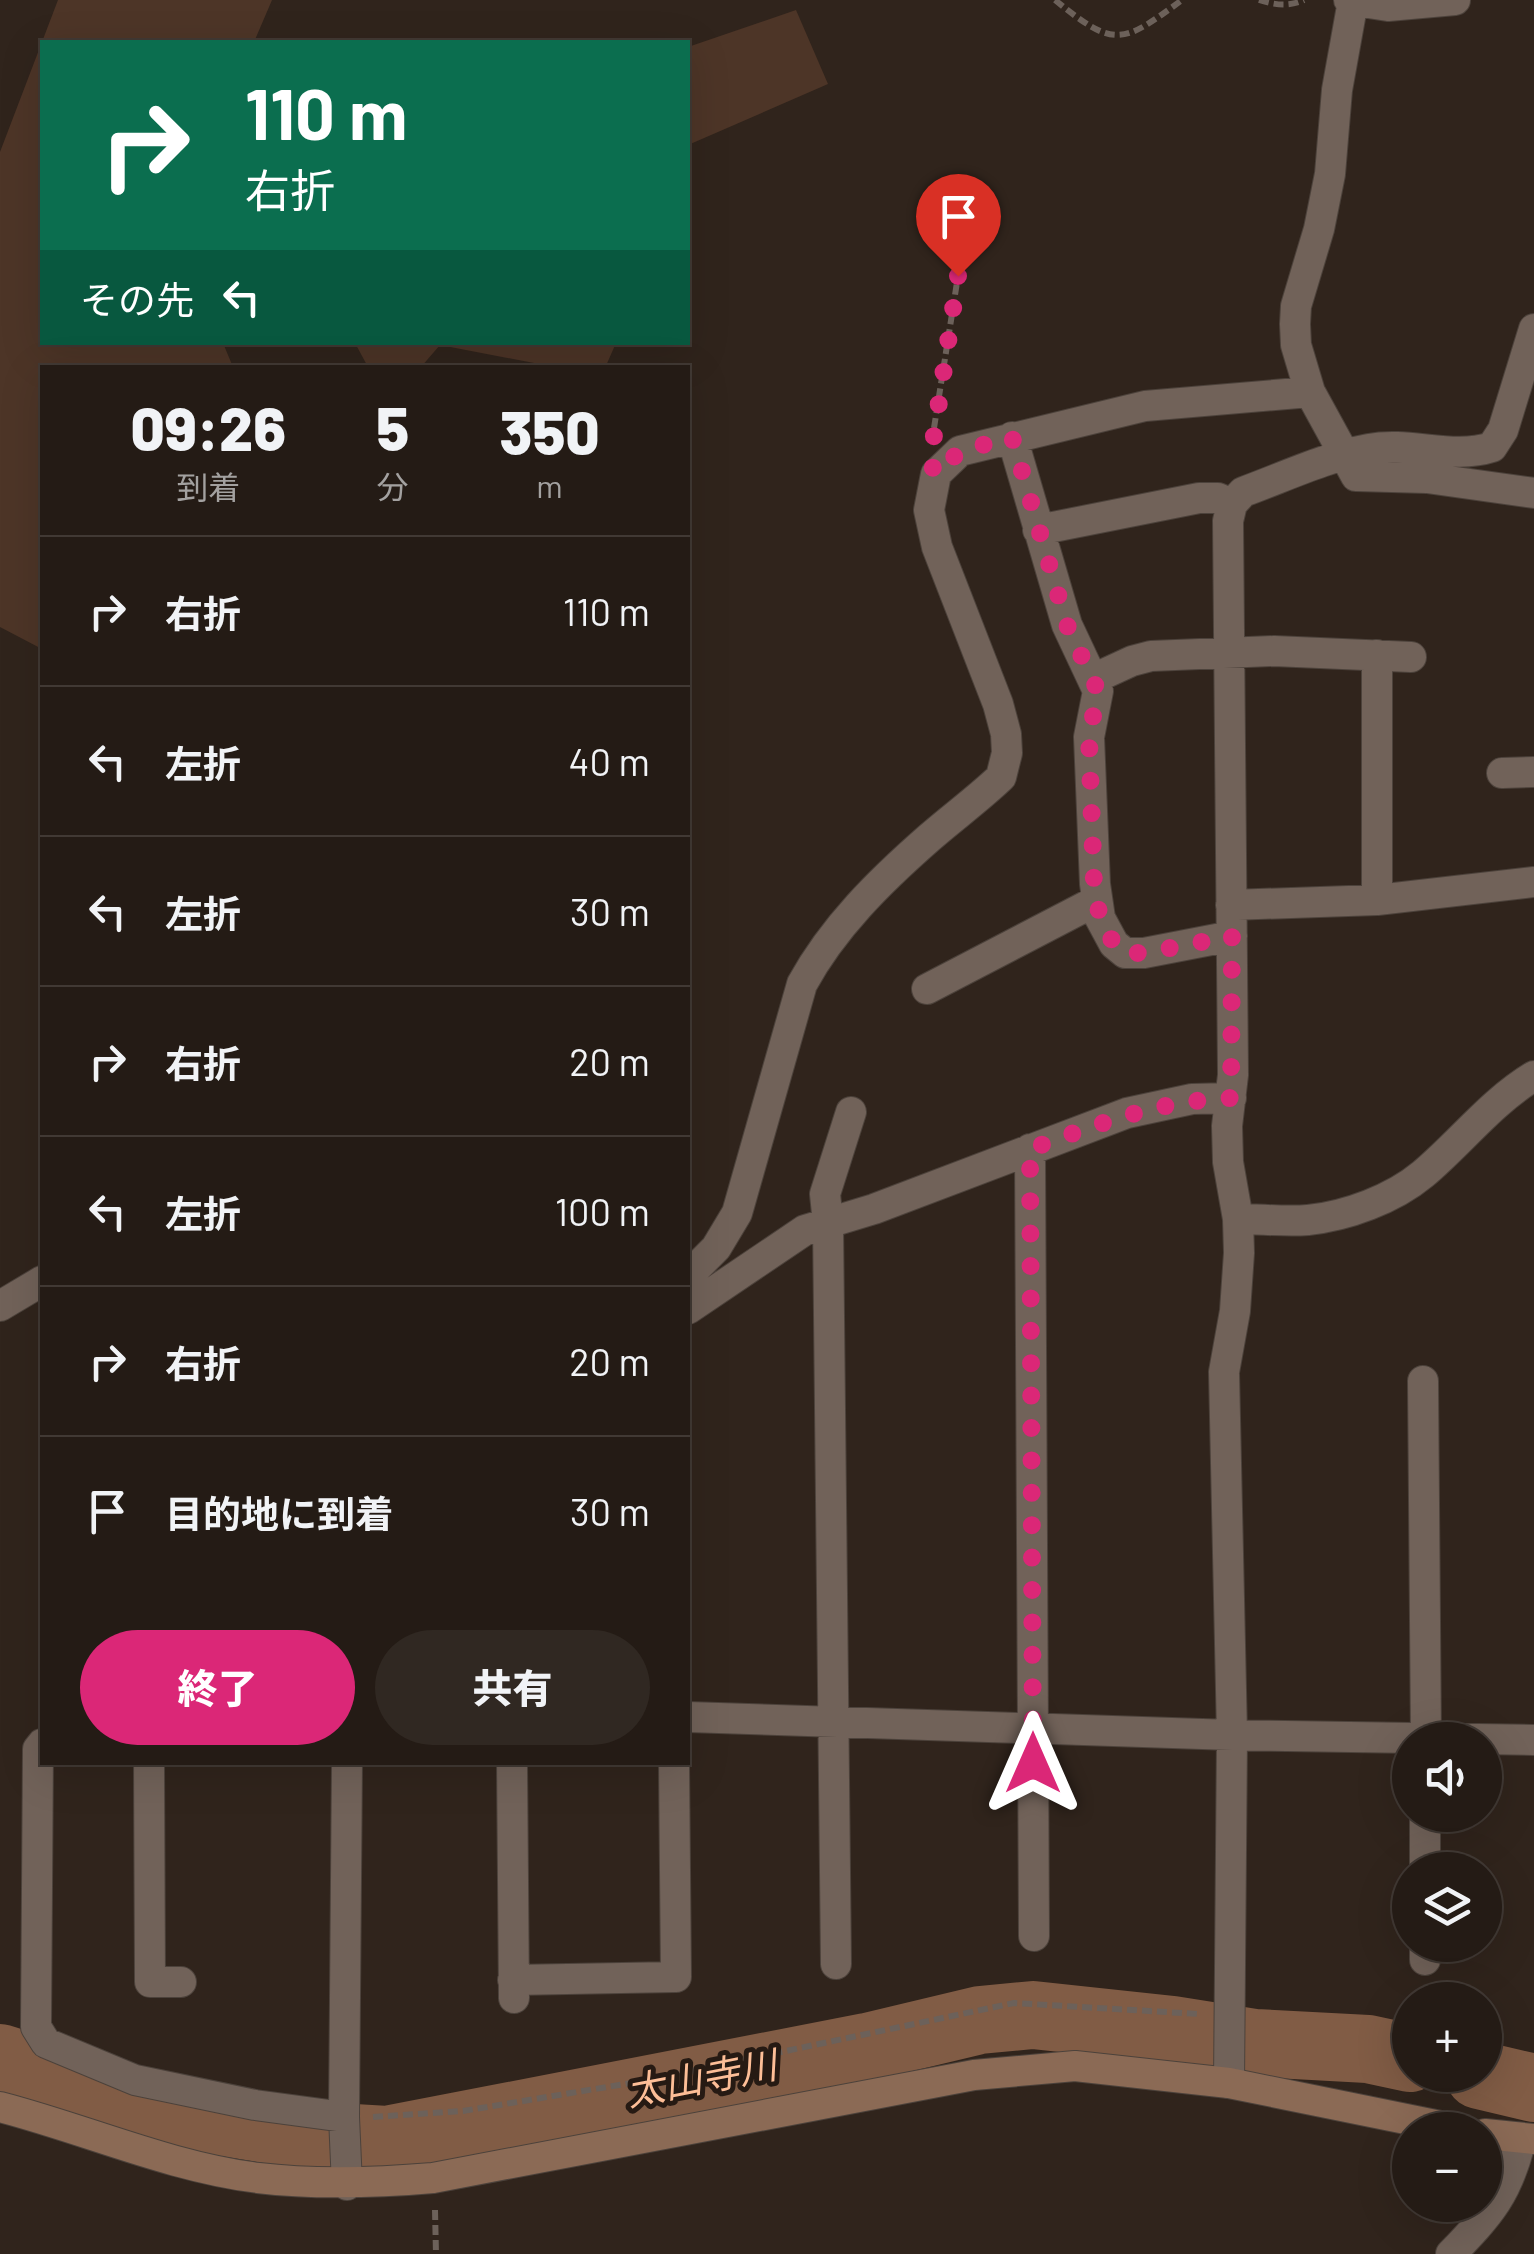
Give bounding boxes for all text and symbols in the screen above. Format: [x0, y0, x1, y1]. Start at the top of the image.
text: 110 m [245, 70, 407, 154]
icon: right [80, 80, 210, 210]
text: 右折 [245, 162, 335, 216]
pin [916, 174, 1001, 277]
icon: arrive [931, 189, 986, 244]
icon: left [214, 270, 269, 325]
text: その先 [80, 276, 194, 322]
text: 09:26 [130, 391, 286, 463]
text: 5 [376, 391, 409, 463]
text: 350 [500, 395, 600, 467]
text: m [536, 466, 563, 504]
text: 到着 [176, 467, 240, 505]
text: 分 [377, 467, 409, 505]
icon: right [80, 584, 135, 639]
text: 110 m [563, 588, 650, 634]
text: 右折 [165, 590, 241, 636]
icon: left [80, 734, 135, 789]
text: 40 m [569, 738, 650, 784]
text: 左折 [165, 740, 241, 786]
icon: left [80, 884, 135, 939]
text: 30 m [570, 888, 650, 934]
text: 左折 [165, 890, 241, 936]
icon: right [80, 1034, 135, 1089]
text: 20 m [569, 1038, 650, 1084]
text: 右折 [165, 1040, 241, 1086]
icon: left [80, 1184, 135, 1239]
text: 100 m [555, 1188, 650, 1234]
text: 左折 [165, 1190, 241, 1236]
icon: right [80, 1334, 135, 1389]
text: 20 m [569, 1338, 650, 1384]
text: 右折 [165, 1340, 241, 1386]
icon: arrive [80, 1484, 135, 1539]
text: 30 m [570, 1488, 650, 1534]
text: 目的地に到着 [165, 1490, 393, 1536]
button: 終了 [80, 1630, 355, 1745]
button: 共有 [375, 1630, 650, 1745]
position arrow [981, 1711, 1085, 1815]
map controls [1392, 1722, 1502, 2222]
button: sound [1392, 1722, 1502, 1832]
button: layers [1392, 1852, 1502, 1962]
button: + [1392, 1982, 1502, 2092]
water label: 太山寺川 [622, 2039, 784, 2114]
button: − [1392, 2112, 1502, 2222]

